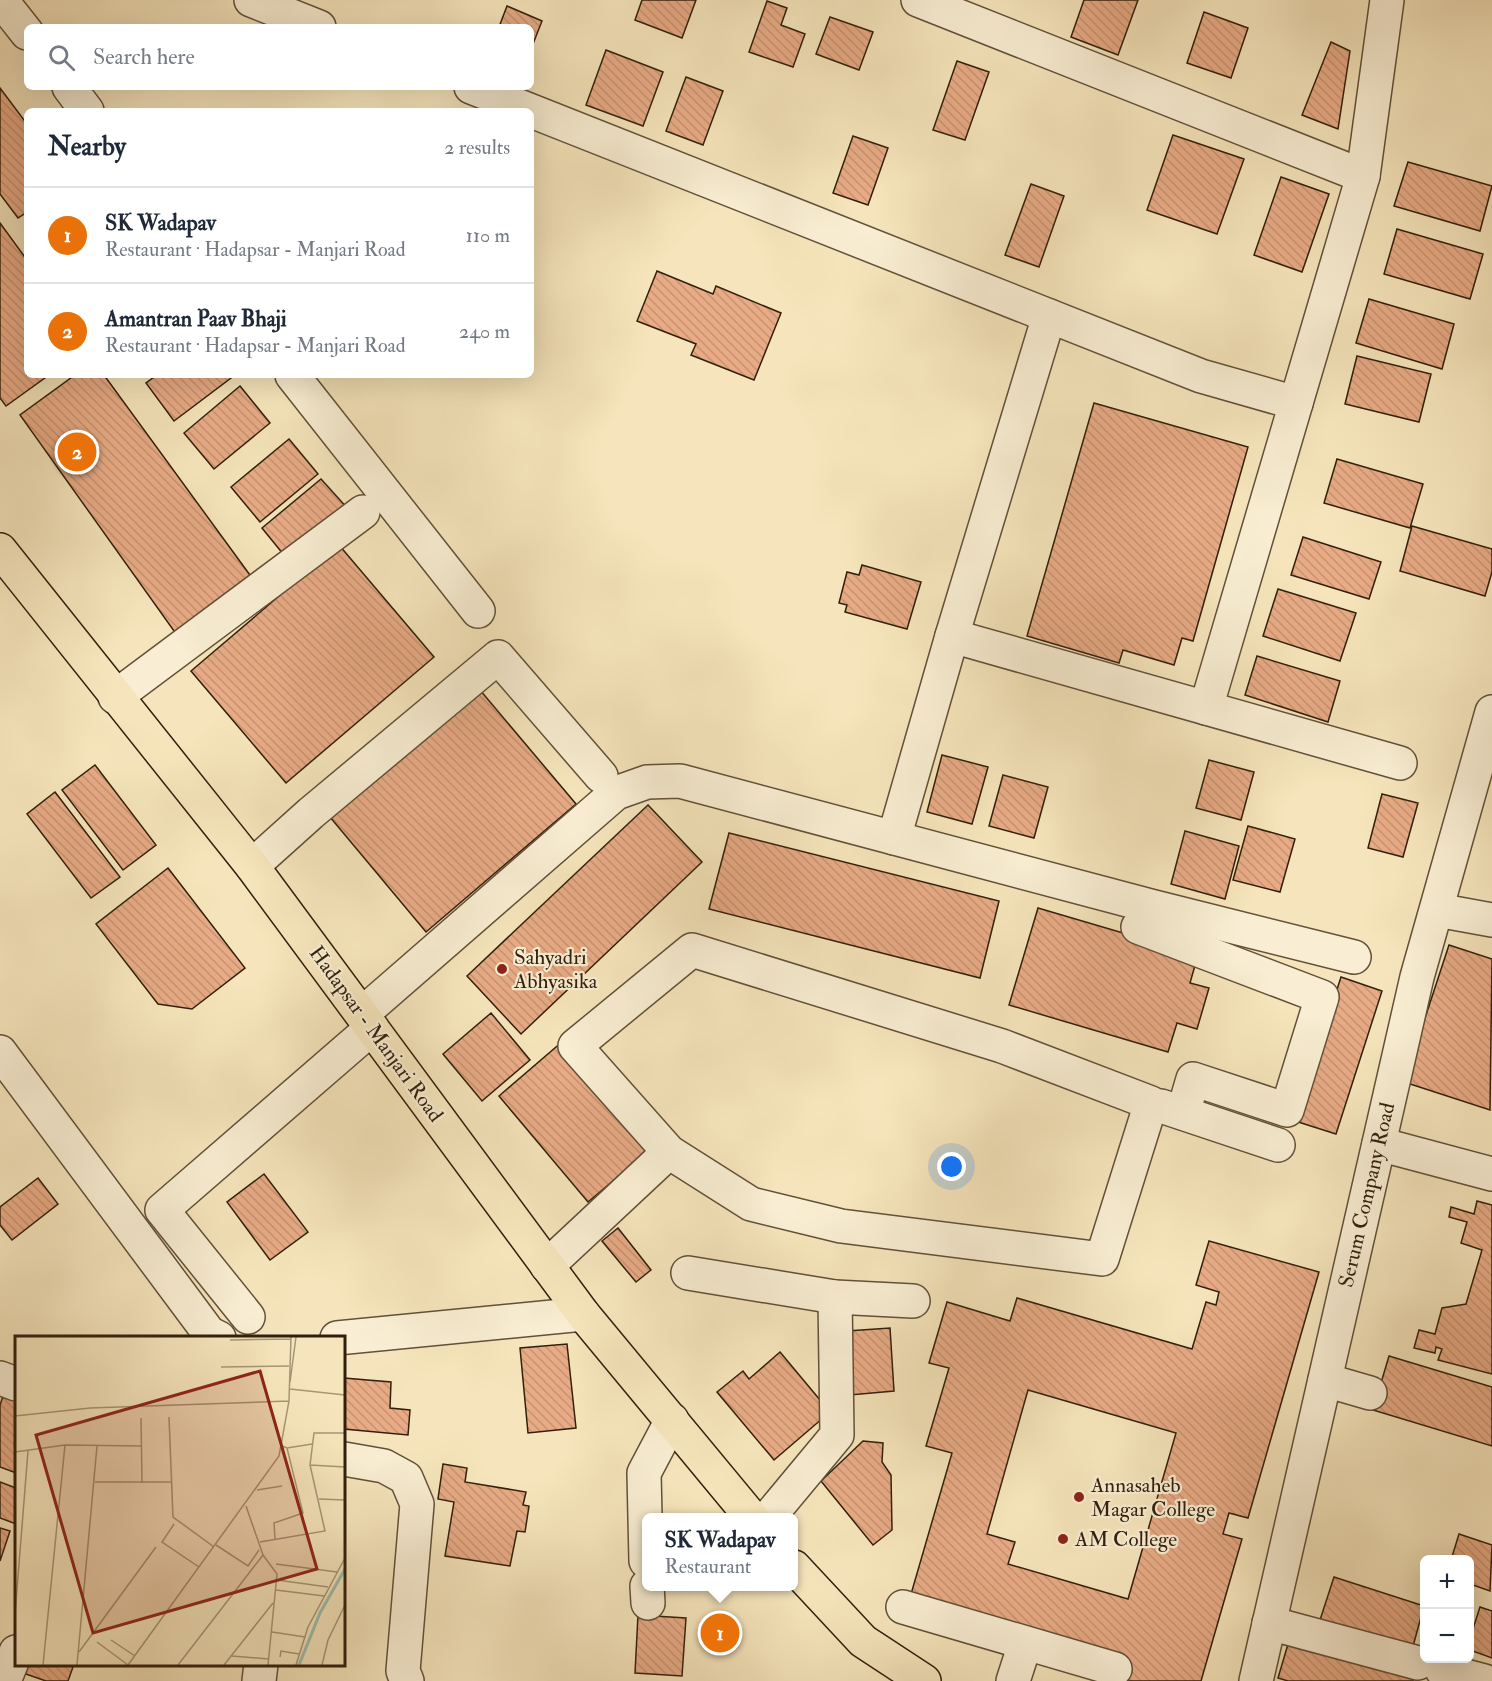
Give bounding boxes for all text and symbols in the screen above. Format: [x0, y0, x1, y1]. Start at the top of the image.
search box [24, 24, 534, 90]
icon: search [45, 41, 78, 74]
text: Search here [93, 43, 195, 71]
text: Nearby [48, 131, 126, 163]
text: 2 results [444, 135, 510, 160]
text: SK Wadapav [105, 209, 216, 237]
text: 1 [64, 223, 71, 248]
text: 110 m [466, 223, 510, 248]
text: Restaurant · Hadapsar - Manjari Road [105, 237, 406, 262]
text: Amantran Paav Bhaji [105, 305, 287, 333]
text: 2 [62, 319, 73, 344]
text: 240 m [459, 319, 510, 344]
text: Restaurant · Hadapsar - Manjari Road [105, 333, 406, 358]
pin: 2 [58, 430, 97, 474]
street label: Hadapsar - Manjari Road [303, 940, 449, 1128]
place label: Sahyadri Abhyasika [513, 944, 598, 995]
marker: Sahyadri Abhyasika [495, 962, 509, 976]
street label: Serum Company Road [1333, 1099, 1402, 1290]
your location [937, 1152, 966, 1181]
inset map [15, 1336, 345, 1666]
place label: Annasaheb Magar College [1090, 1472, 1215, 1523]
marker: Annasaheb Magar College [1072, 1490, 1086, 1504]
popup [642, 1513, 798, 1591]
text: SK Wadapav [665, 1526, 775, 1554]
place label: AM College [1074, 1526, 1177, 1553]
marker: AM College [1056, 1532, 1070, 1546]
text: Restaurant [665, 1554, 751, 1579]
map controls [1420, 1555, 1474, 1663]
button: + [1420, 1555, 1474, 1609]
button: − [1420, 1609, 1474, 1663]
pin: 1 [700, 1610, 740, 1656]

